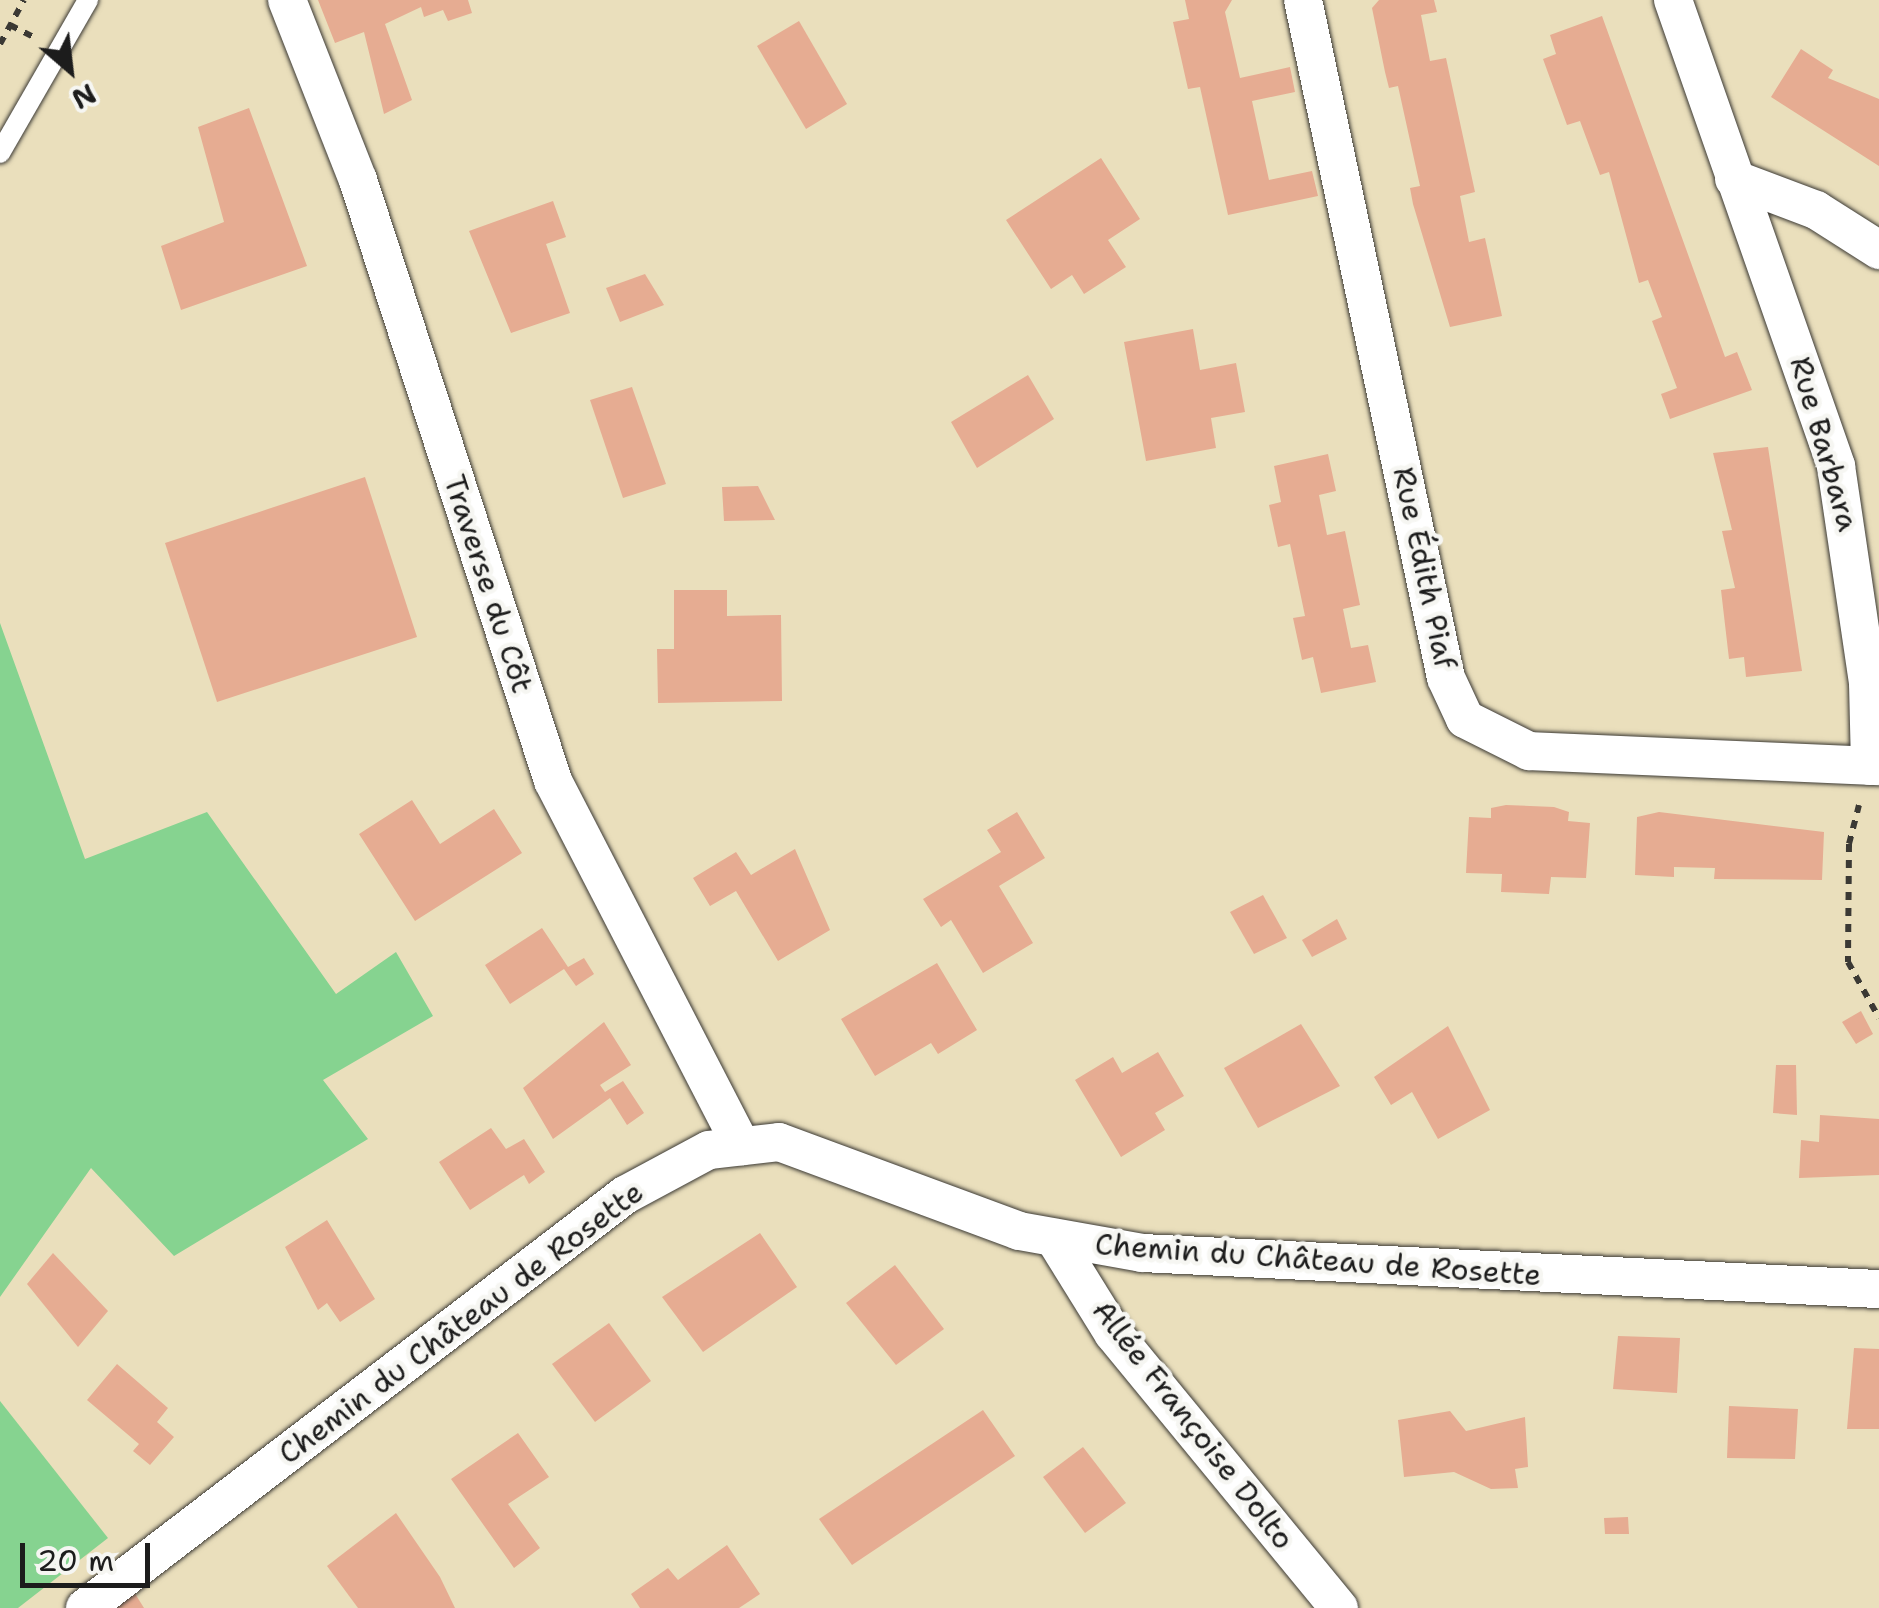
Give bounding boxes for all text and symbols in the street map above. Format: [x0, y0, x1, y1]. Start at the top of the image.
north arrow [20, 20, 120, 120]
text: N [65, 75, 103, 118]
street label: Rue Barbara [1782, 353, 1866, 535]
street label: Rue Édith Piaf [1385, 464, 1463, 672]
street label: Traverse du Côt [436, 470, 540, 698]
street label: Chemin du Château de Rosette [272, 1174, 650, 1472]
street label: Chemin du Château de Rosette [1094, 1226, 1542, 1294]
street label: Allée Françoise Dolto [1085, 1293, 1301, 1557]
scale bar [25, 1523, 155, 1585]
text: 20 m [37, 1540, 114, 1581]

